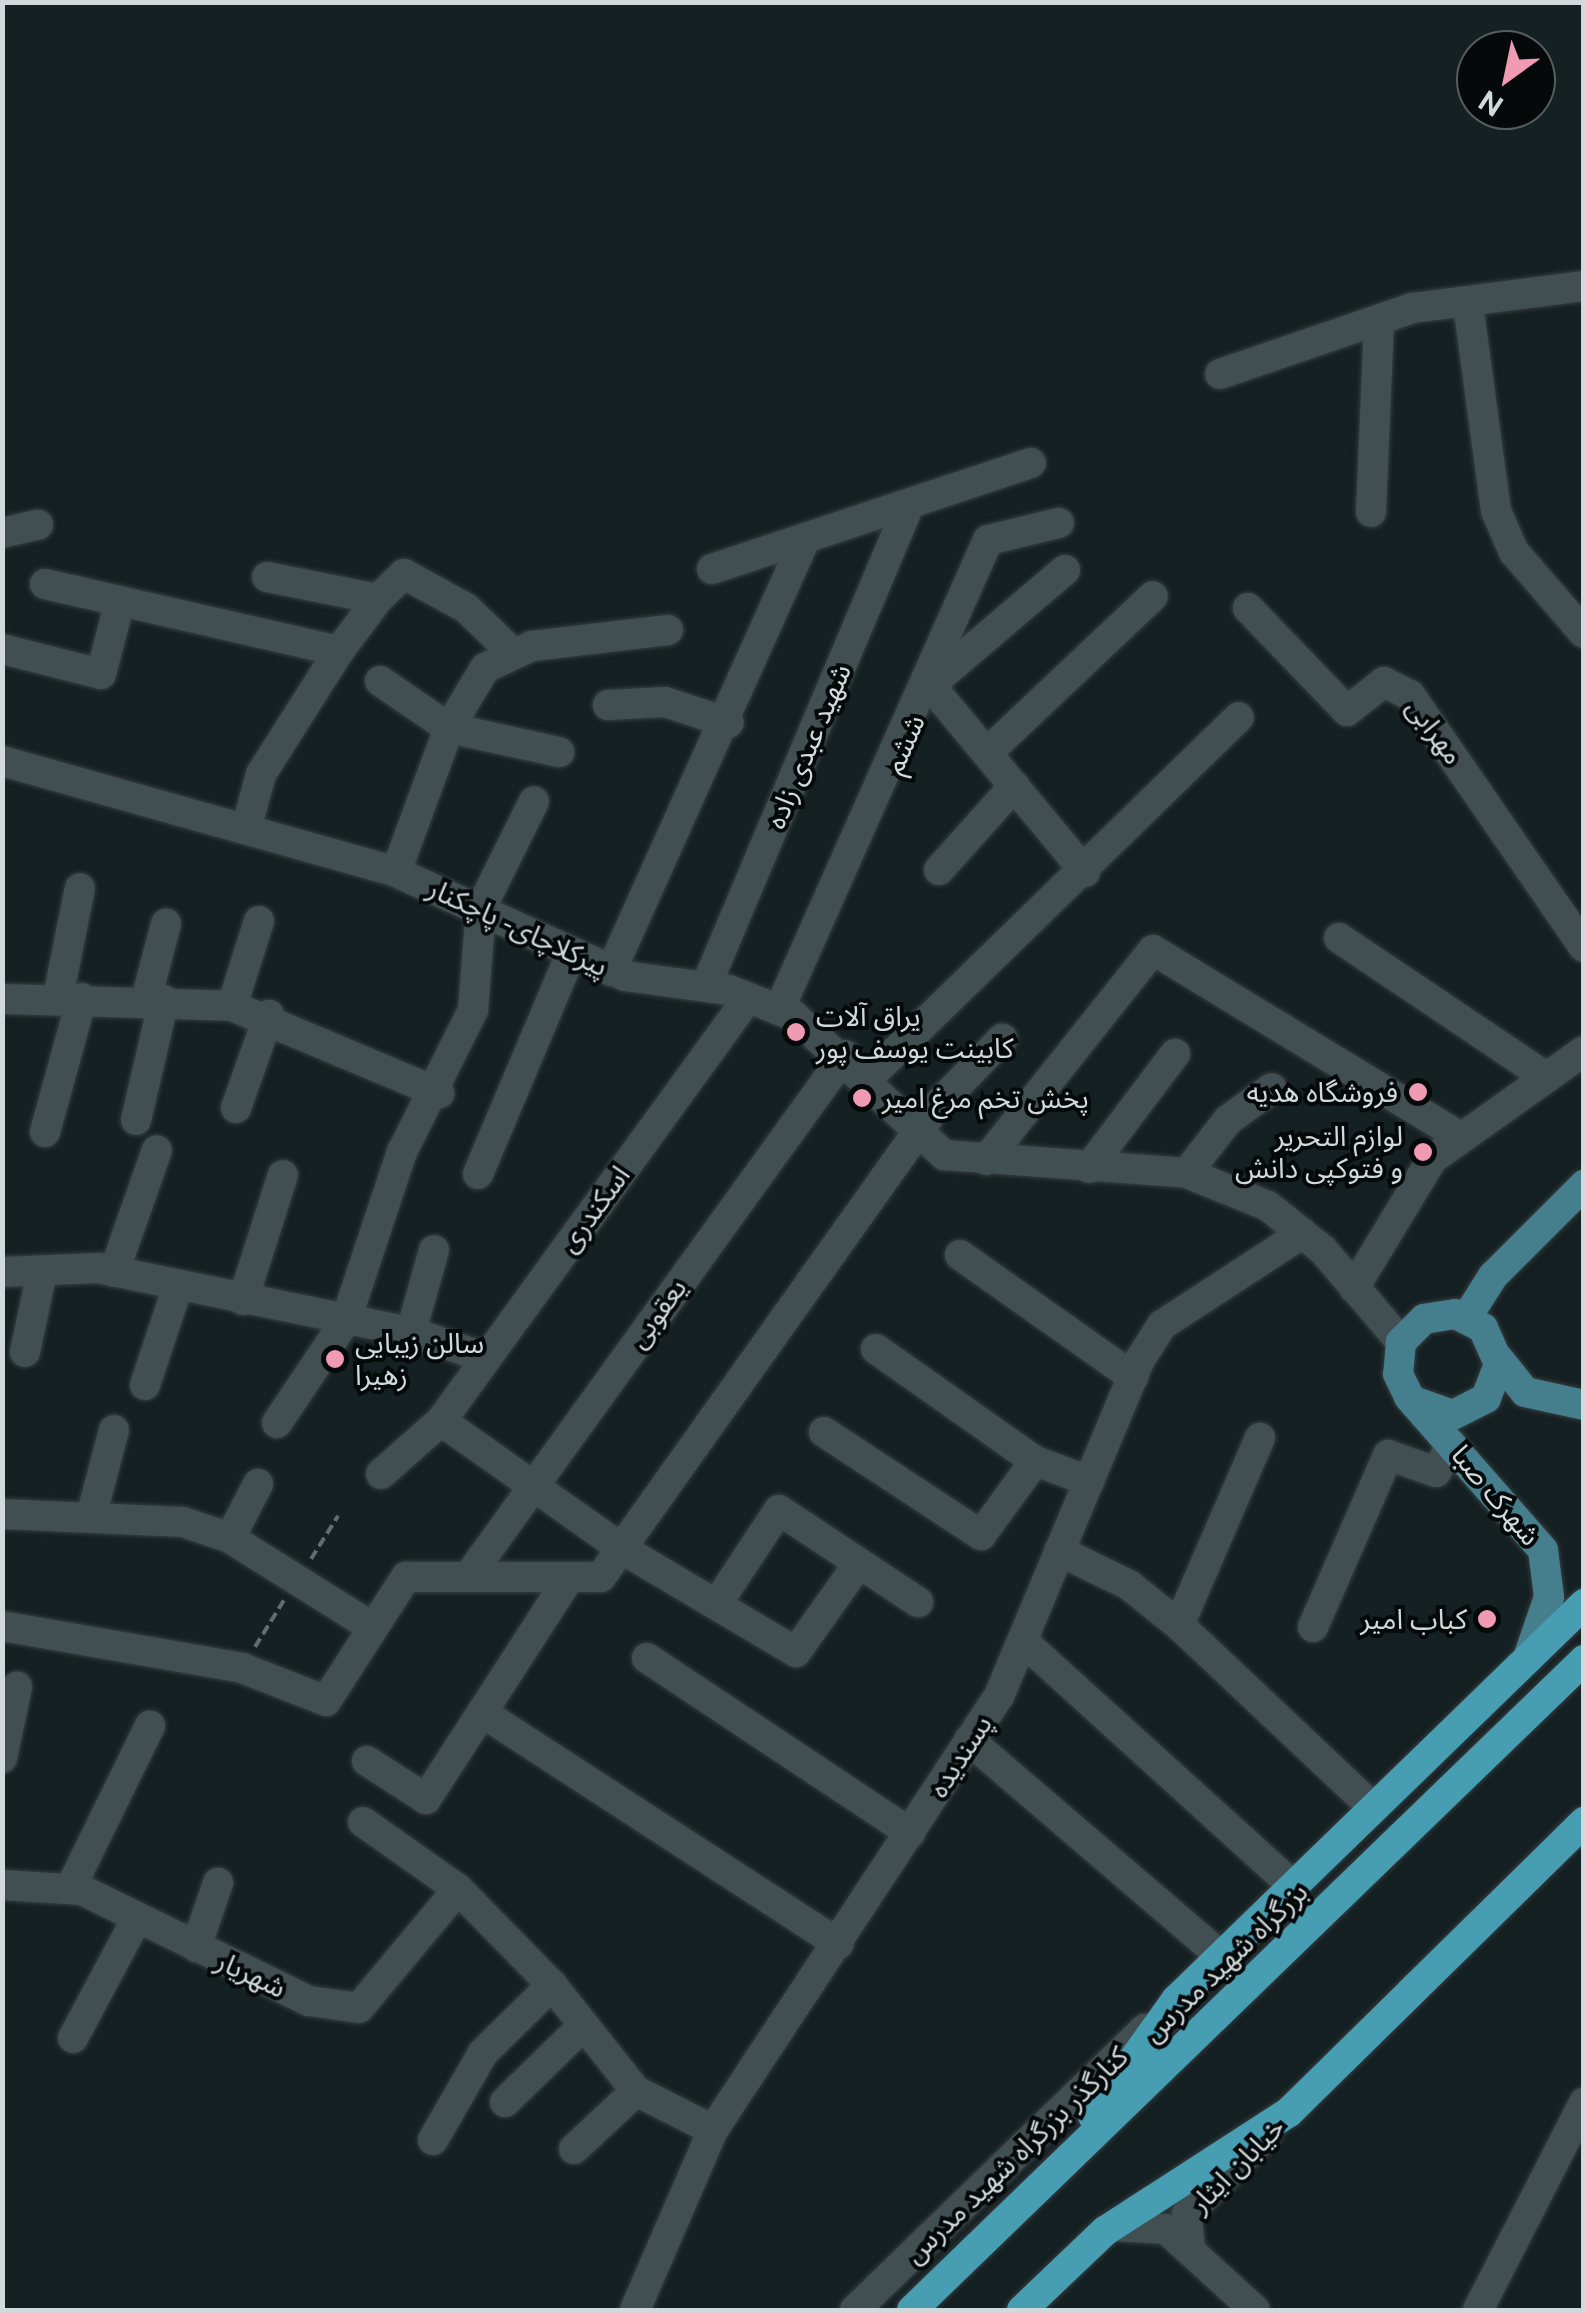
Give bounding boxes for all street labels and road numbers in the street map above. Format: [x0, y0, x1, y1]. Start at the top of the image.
street label: شهید عبدی زاده [758, 658, 858, 834]
street label: مهرابی [1399, 691, 1471, 771]
street label: ششم [876, 709, 932, 779]
street label: پیرکلاچای - پاچکنار [419, 869, 617, 985]
street label: اسکندری [551, 1159, 637, 1259]
street label: یعقوبی [620, 1272, 694, 1354]
street label: شهرک صبا [1444, 1438, 1548, 1552]
street label: پسندیده [921, 1709, 999, 1803]
street label: بزرگراه شهید مدرس [1136, 1875, 1314, 2049]
street label: شهریار [211, 1943, 291, 2005]
street label: کنارگذر بزرگراه شهید مدرس [897, 2040, 1135, 2270]
street label: خیابان ایثار [1182, 2110, 1292, 2220]

